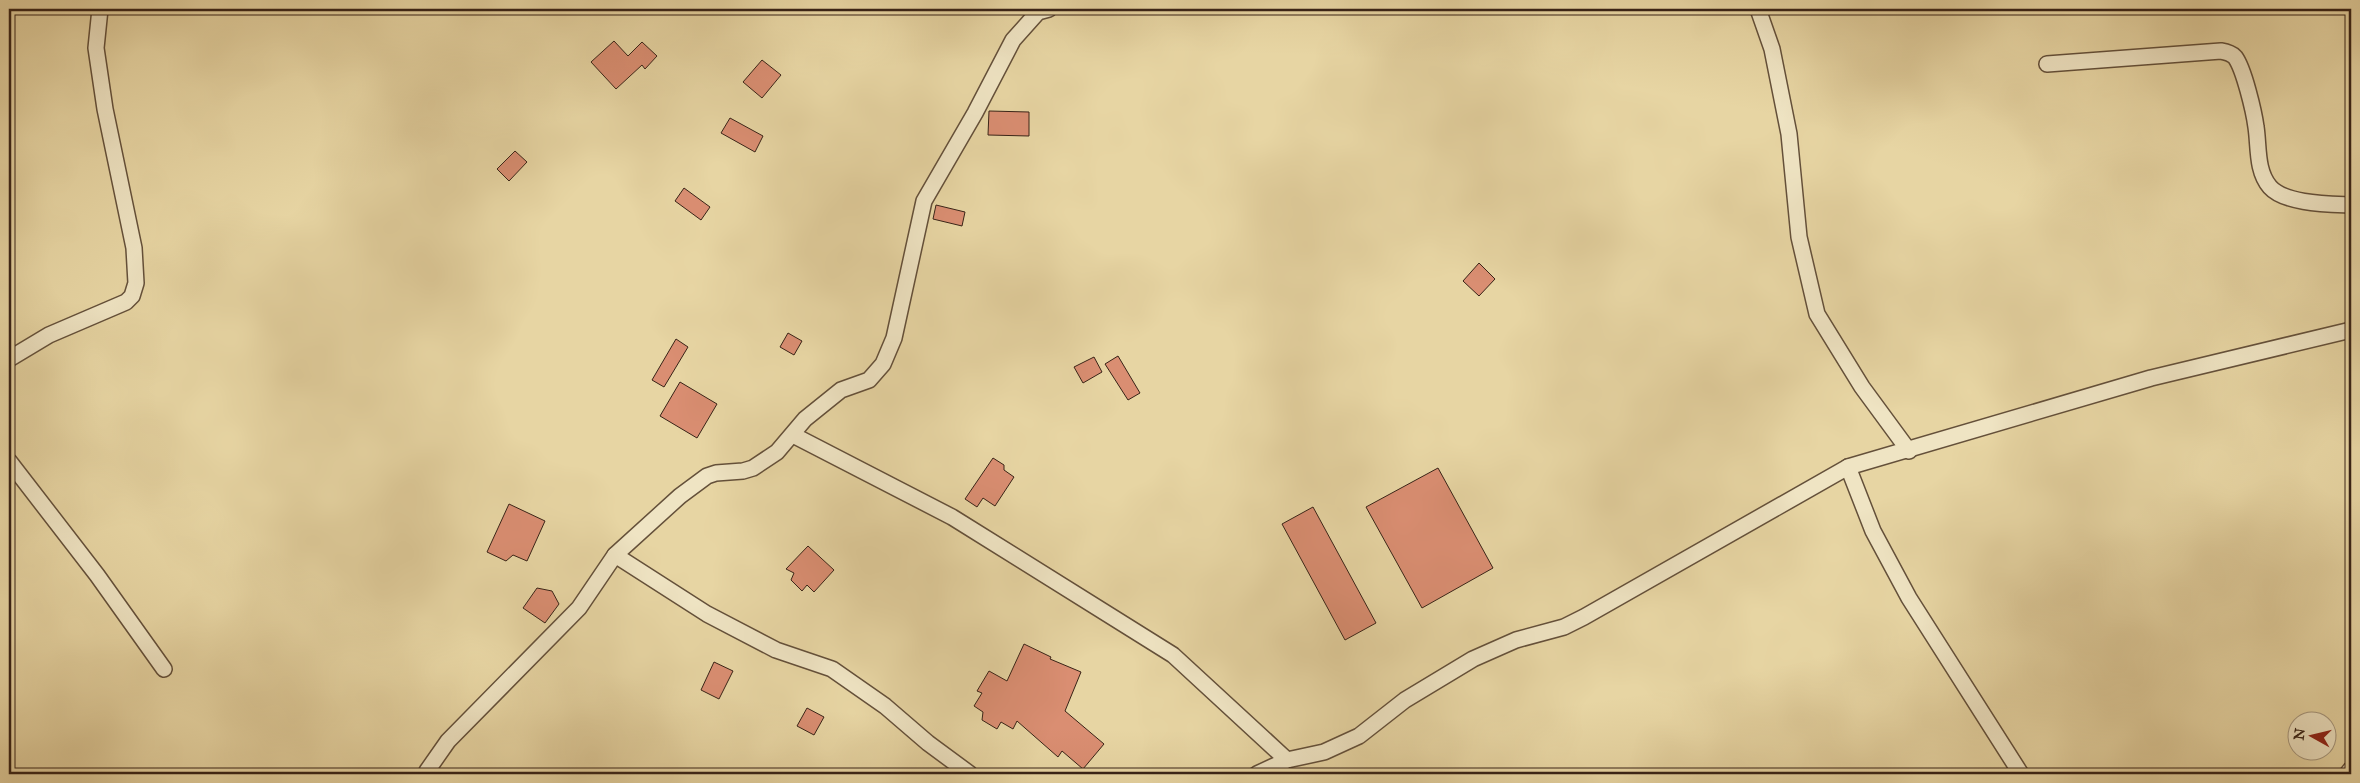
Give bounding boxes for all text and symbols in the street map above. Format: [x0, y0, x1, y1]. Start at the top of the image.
north arrow [2288, 710, 2338, 760]
text: N [2290, 727, 2309, 741]

